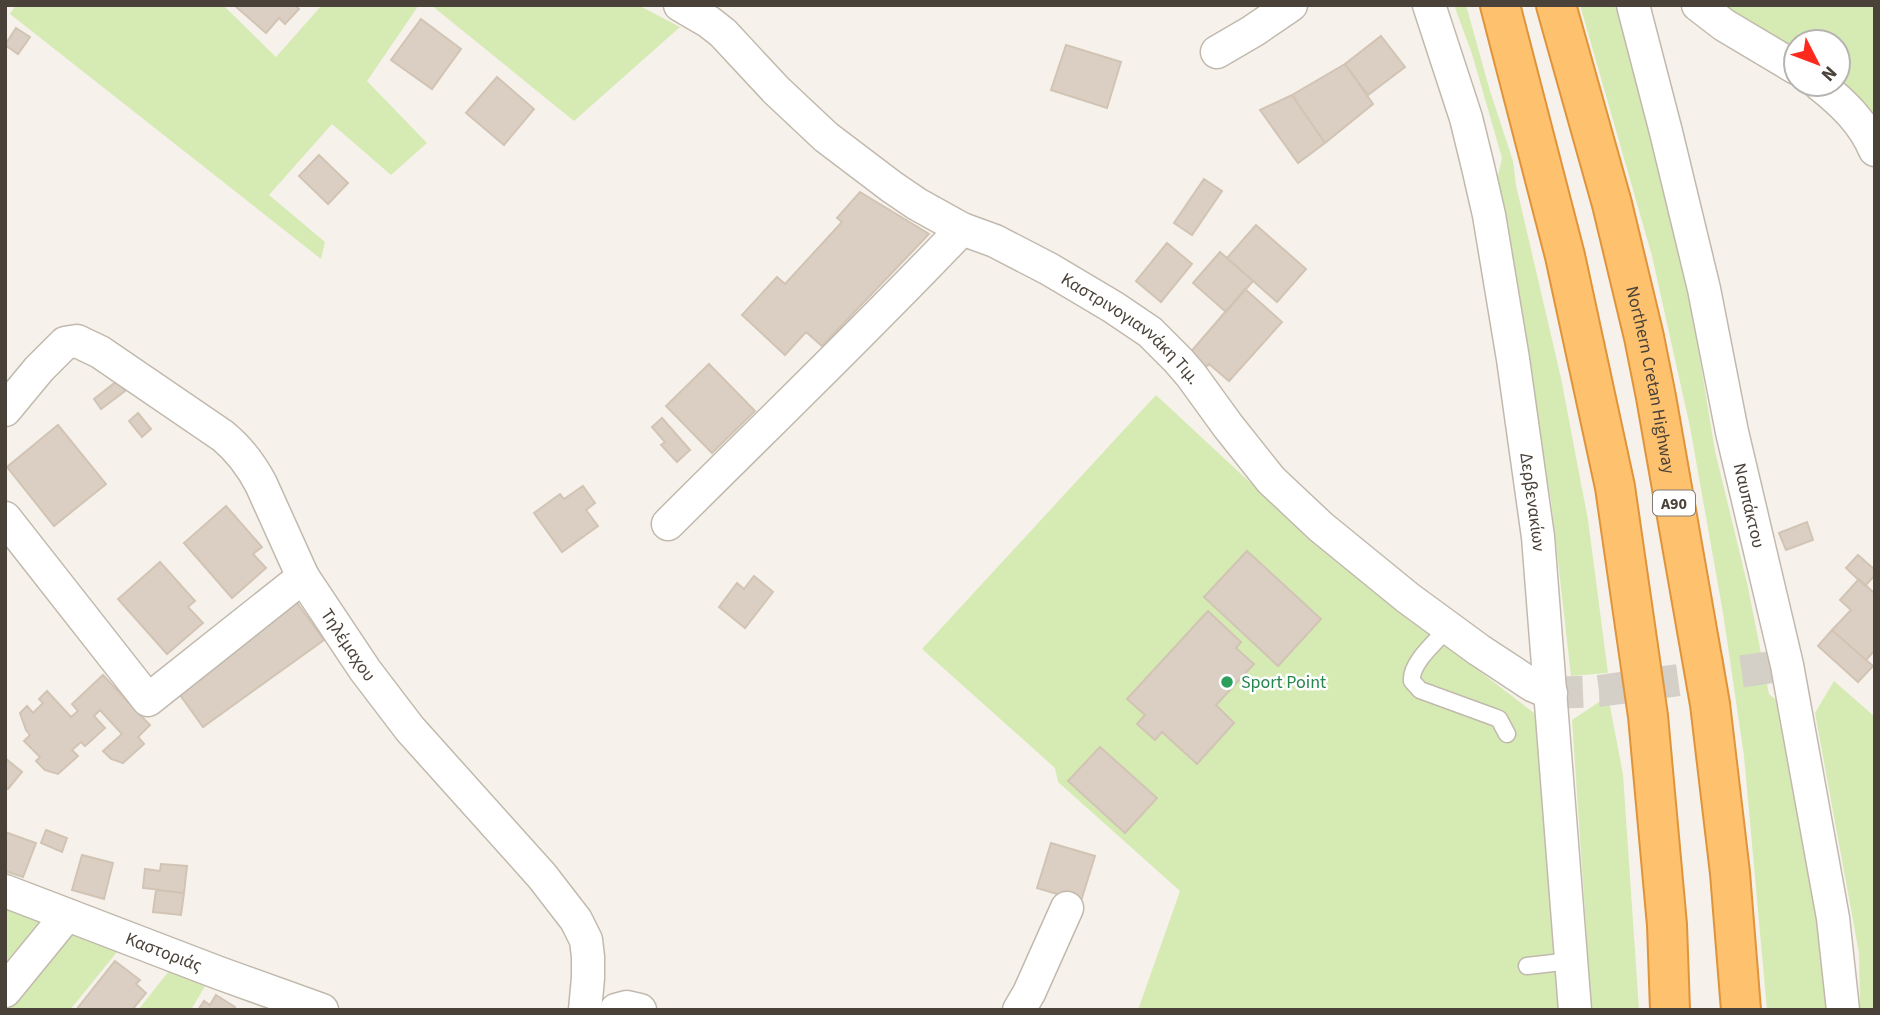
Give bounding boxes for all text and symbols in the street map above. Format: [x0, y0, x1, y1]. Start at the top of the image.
north arrow [1782, 28, 1852, 98]
text: N [1814, 60, 1843, 87]
street label: Καστρινογιαννάκη Τιμ. [1056, 267, 1206, 390]
street label: Northern Cretan Highway [1619, 284, 1681, 476]
street label: Δερβενακίων [1513, 451, 1551, 553]
street label: Ναυπάκτου [1727, 461, 1771, 551]
road number: Α90 [1653, 490, 1695, 516]
street label: Τηλέμαχου [315, 604, 381, 687]
place label: Sport Point [1241, 670, 1326, 695]
marker: Sport Point [1219, 674, 1235, 690]
street label: Καστοριάς [122, 926, 206, 978]

